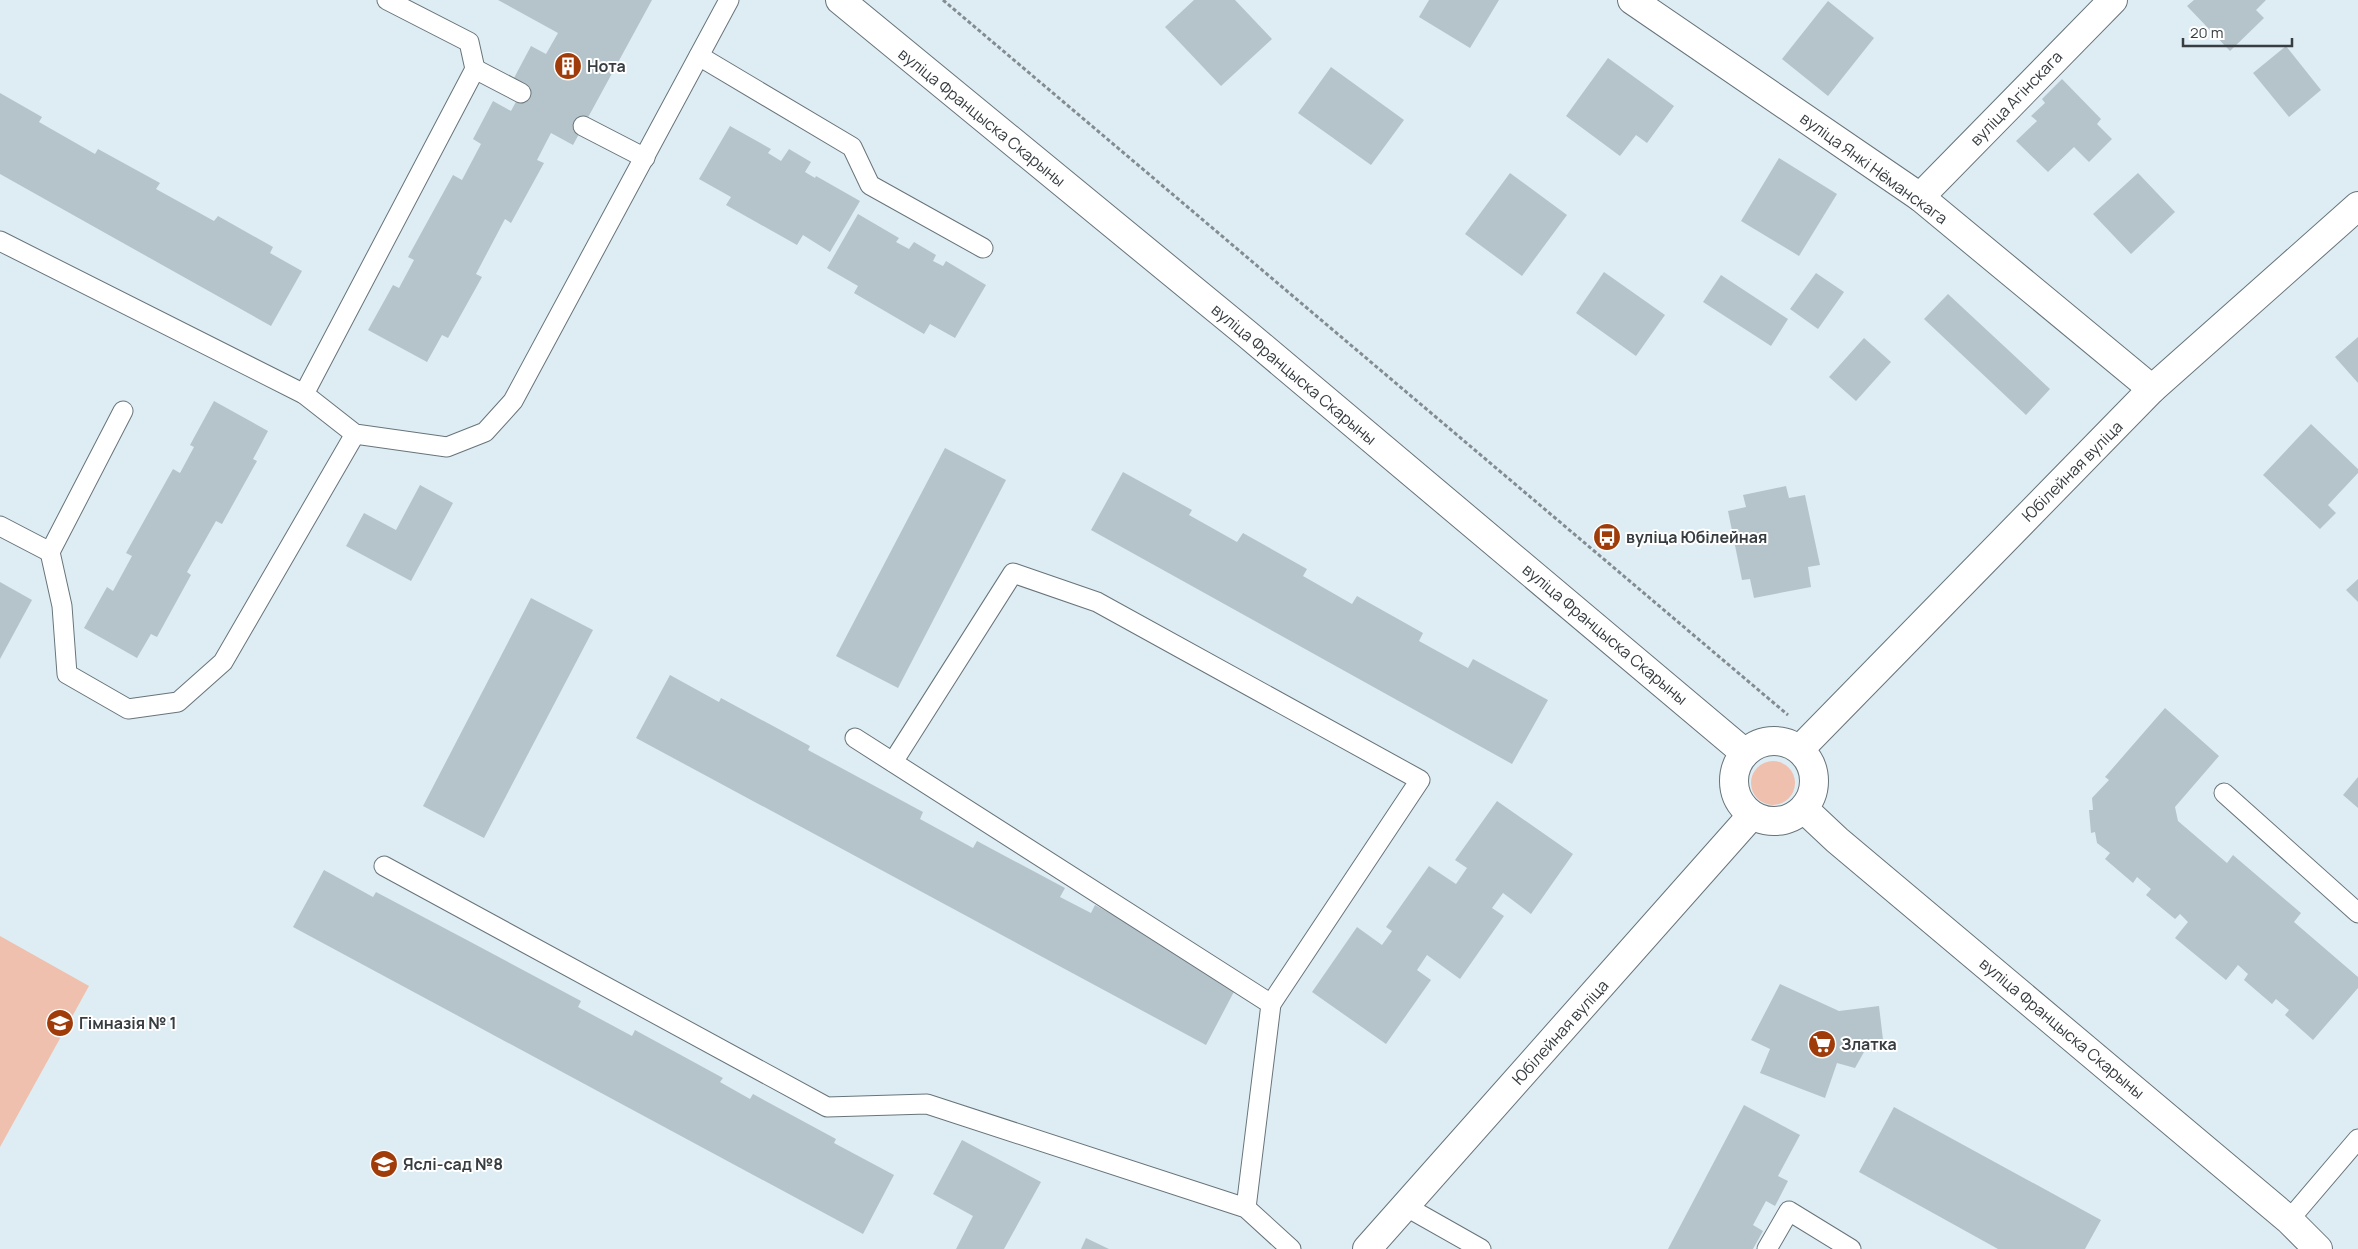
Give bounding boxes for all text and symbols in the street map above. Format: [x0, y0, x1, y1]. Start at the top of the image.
scale bar [2183, 15, 2292, 47]
text: 20 m [2190, 22, 2223, 43]
street label: вуліца Францыска Скарыны [894, 43, 1070, 191]
street label: вуліца Агінскага [1965, 46, 2067, 150]
building icon: Нота [553, 51, 583, 81]
place label: Нота [587, 55, 626, 77]
street label: вуліца Янкі Нёманскага [1796, 107, 1952, 229]
street label: вуліца Францыска Скарыны [1207, 298, 1381, 450]
street label: Юбілейная вуліца [2017, 416, 2127, 526]
bus stop icon: вуліца Юбілейная [1592, 522, 1622, 552]
place label: вуліца Юбілейная [1626, 526, 1767, 548]
street label: вуліца Францыска Скарыны [1518, 558, 1692, 710]
street label: вуліца Францыска Скарыны [1975, 952, 2149, 1104]
street label: Юбілейная вуліца [1507, 975, 1613, 1089]
school or university icon: Гімназія № 1 [45, 1008, 75, 1038]
place label: Гімназія № 1 [79, 1012, 177, 1034]
supermarket icon: Златка [1807, 1029, 1837, 1059]
place label: Златка [1841, 1033, 1897, 1055]
school or university icon: Яслі-сад №8 [369, 1149, 399, 1179]
place label: Яслі-сад №8 [403, 1153, 503, 1175]

